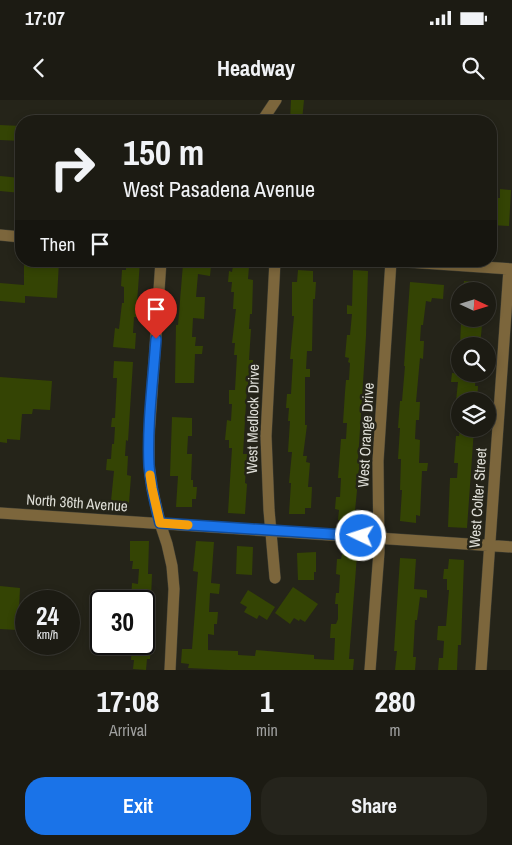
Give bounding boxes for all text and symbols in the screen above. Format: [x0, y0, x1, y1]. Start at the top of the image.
text: 17:07 [25, 5, 65, 31]
text: Headway [217, 53, 295, 83]
icon: back [25, 54, 53, 82]
icon: search [459, 54, 487, 82]
text: 150 m [123, 129, 204, 176]
icon: right [40, 135, 105, 200]
text: West Pasadena Avenue [123, 174, 315, 204]
icon: arrive [86, 230, 114, 258]
text: Then [40, 231, 76, 257]
north arrow [451, 282, 496, 328]
map controls [451, 282, 496, 437]
pin [135, 288, 177, 339]
icon: arrive [142, 295, 170, 323]
button: search [451, 337, 496, 382]
street label: West Medlock Drive [241, 364, 264, 474]
street label: West Orange Drive [352, 382, 379, 488]
button: layers [451, 392, 496, 437]
street label: West Colter Street [464, 447, 492, 549]
street label: North 36th Avenue [26, 488, 129, 517]
position arrow [334, 509, 386, 561]
speed limit sign: 30 [90, 590, 155, 655]
text: 24 [36, 599, 59, 633]
text: km/h [37, 627, 58, 643]
text: 17:08 [97, 681, 159, 721]
text: 1 [260, 681, 274, 721]
text: 280 [374, 681, 415, 721]
text: Arrival [109, 719, 147, 741]
text: min [256, 719, 278, 741]
text: m [389, 719, 400, 741]
button: Exit [25, 777, 251, 835]
button: Share [261, 777, 487, 835]

